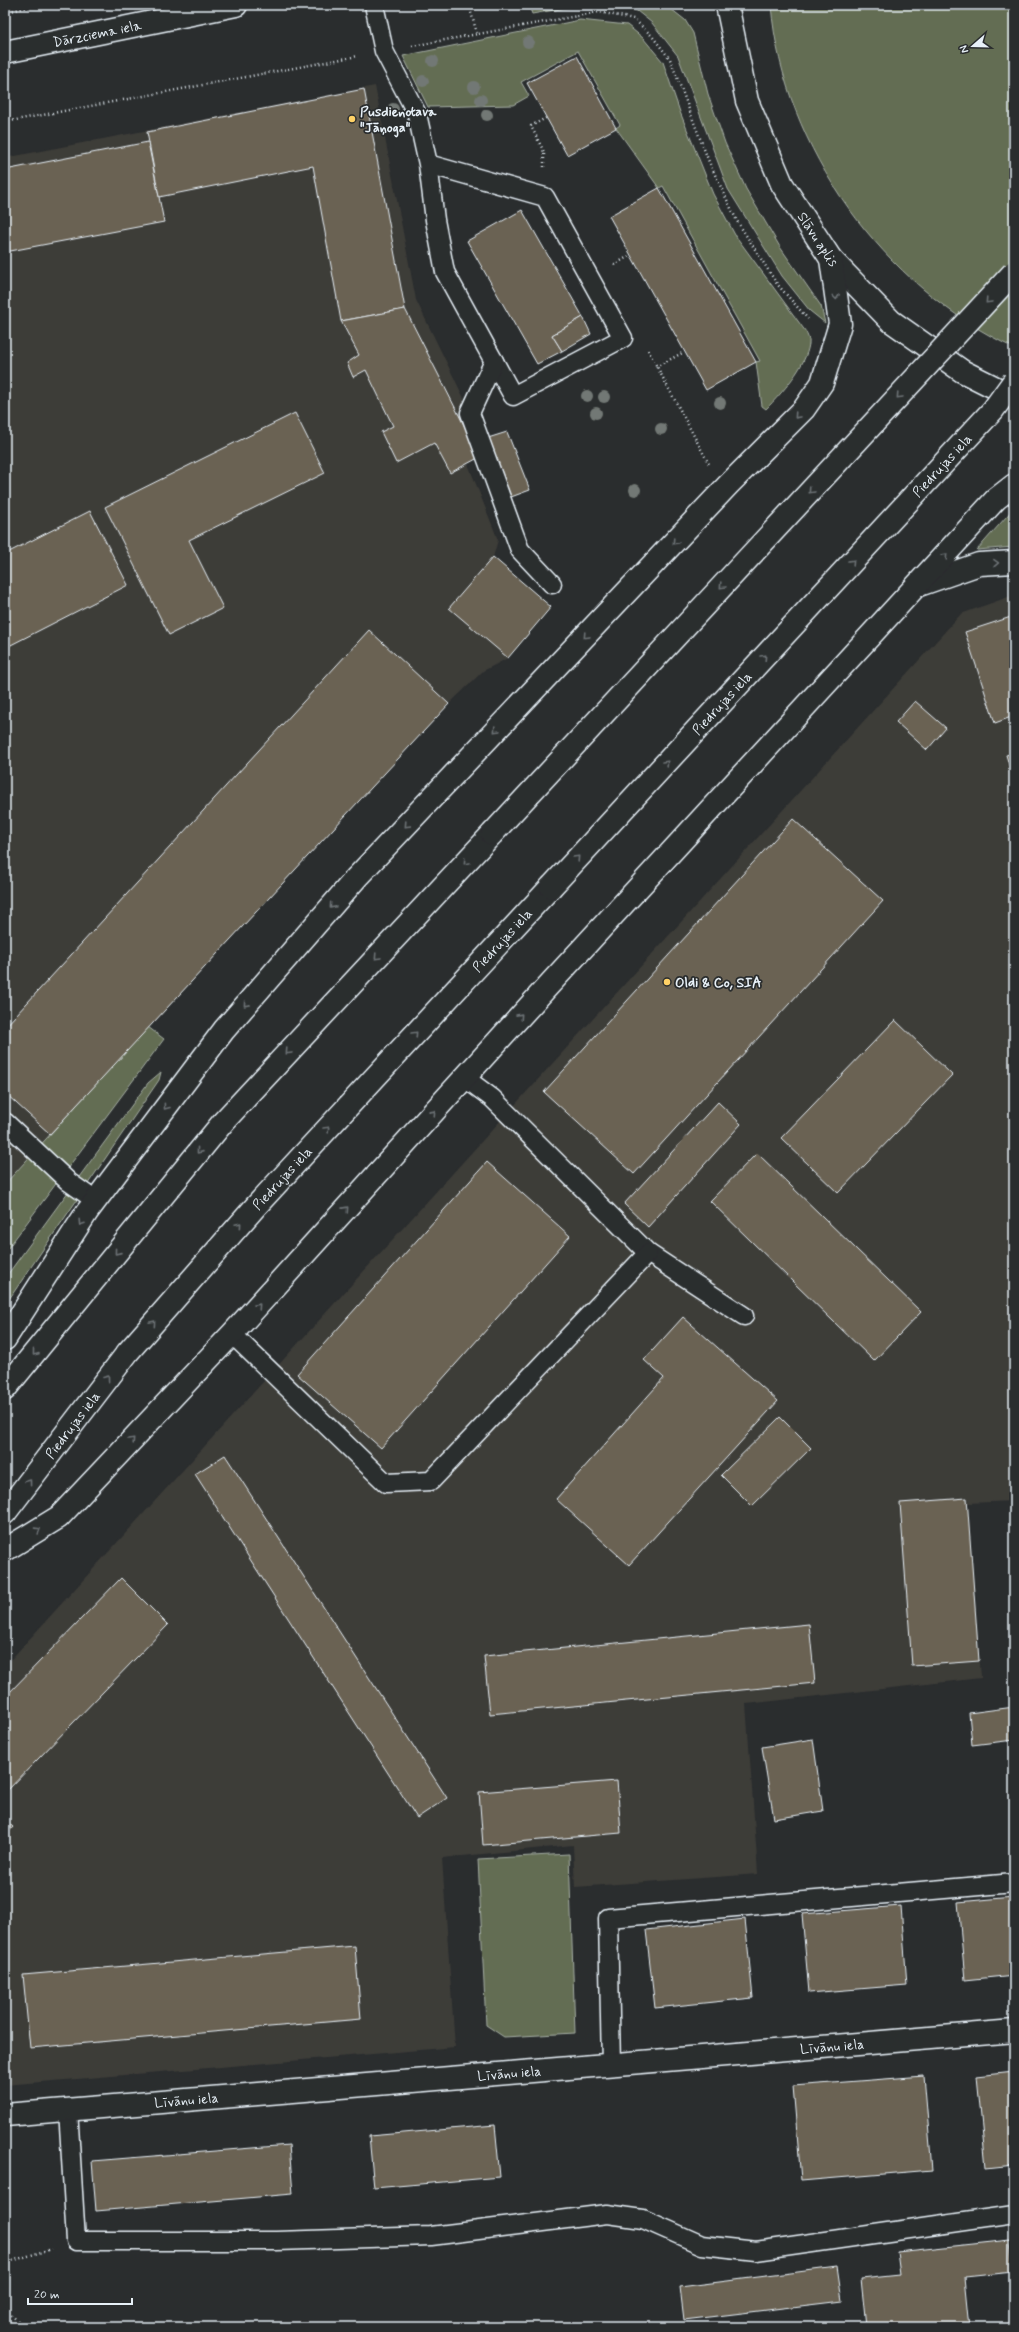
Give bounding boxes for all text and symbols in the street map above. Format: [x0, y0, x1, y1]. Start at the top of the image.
street label: Dārzciema iela [52, 16, 144, 52]
north arrow [953, 26, 993, 66]
text: N [957, 43, 972, 55]
place label: Pusdienotava "Jāņoga" [360, 103, 437, 138]
marker: Pusdienotava "Jāņoga" [347, 114, 357, 124]
street label: Slāvu aplis [793, 209, 842, 271]
one-way arrow [831, 294, 840, 300]
one-way arrow [985, 296, 993, 304]
one-way arrow [896, 391, 904, 399]
one-way arrow [795, 411, 802, 419]
street label: Piedrujas iela [909, 430, 976, 501]
one-way arrow [808, 486, 815, 494]
one-way arrow [673, 537, 680, 544]
one-way arrow [940, 554, 947, 561]
one-way arrow [847, 559, 855, 567]
one-way arrow [993, 559, 999, 567]
one-way arrow [719, 581, 727, 589]
one-way arrow [583, 631, 590, 639]
one-way arrow [759, 654, 766, 662]
street label: Piedrujas iela [688, 668, 756, 739]
one-way arrow [493, 725, 501, 733]
one-way arrow [661, 760, 669, 768]
one-way arrow [404, 820, 412, 828]
one-way arrow [573, 855, 580, 863]
one-way arrow [463, 857, 470, 865]
one-way arrow [329, 902, 336, 909]
street label: Piedrujas iela [469, 905, 537, 976]
one-way arrow [374, 952, 382, 960]
place label: Oldi & Co, SIA [675, 974, 762, 992]
marker: Oldi & Co, SIA [662, 977, 672, 987]
one-way arrow [244, 1000, 251, 1007]
one-way arrow [515, 1014, 522, 1021]
one-way arrow [410, 1031, 417, 1038]
one-way arrow [285, 1047, 293, 1055]
one-way arrow [164, 1103, 171, 1110]
one-way arrow [428, 1110, 436, 1118]
one-way arrow [322, 1126, 330, 1134]
street label: Piedrujas iela [249, 1143, 317, 1214]
one-way arrow [197, 1147, 204, 1154]
one-way arrow [341, 1206, 348, 1214]
one-way arrow [78, 1218, 85, 1225]
one-way arrow [234, 1222, 242, 1230]
one-way arrow [115, 1248, 122, 1255]
one-way arrow [253, 1303, 260, 1310]
one-way arrow [149, 1320, 156, 1327]
one-way arrow [32, 1348, 39, 1355]
one-way arrow [103, 1376, 110, 1383]
street label: Piedrujas iela [42, 1388, 105, 1463]
one-way arrow [127, 1437, 134, 1445]
one-way arrow [24, 1479, 31, 1486]
one-way arrow [34, 1527, 41, 1534]
street label: Līvānu iela [799, 2036, 865, 2059]
street label: Līvānu iela [477, 2062, 542, 2086]
street label: Līvānu iela [154, 2089, 219, 2113]
scale bar [28, 2280, 132, 2306]
text: 20 m [34, 2287, 60, 2303]

